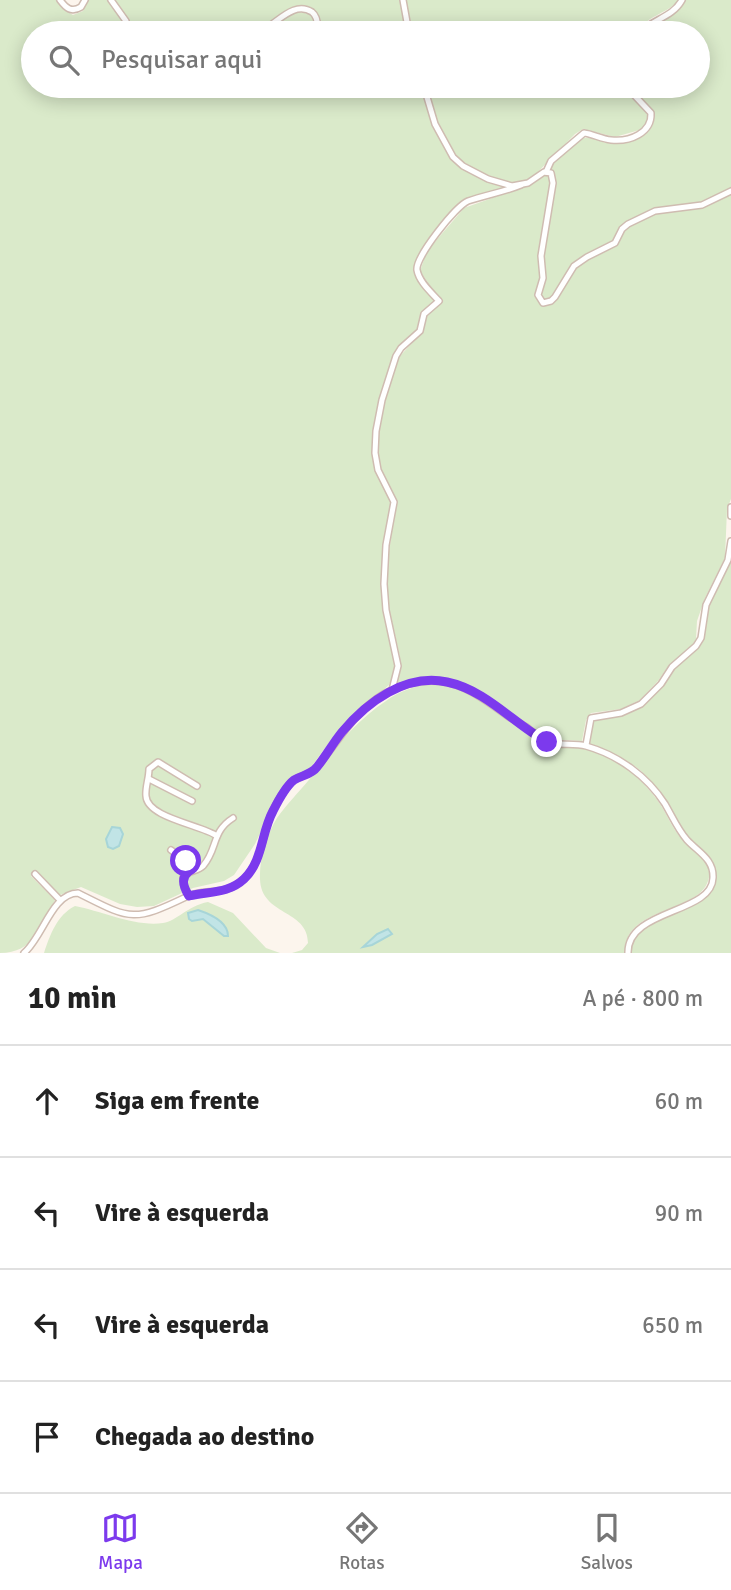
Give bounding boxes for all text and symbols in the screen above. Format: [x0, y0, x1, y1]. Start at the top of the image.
search box [21, 21, 710, 98]
icon: search [45, 41, 83, 79]
text: Pesquisar aqui [101, 44, 262, 76]
route end [531, 726, 562, 757]
route start [170, 845, 201, 876]
text: 10 min [28, 980, 117, 1017]
text: A pé · 800 m [582, 984, 703, 1013]
icon: ahead [28, 1082, 66, 1120]
text: Siga em frente [95, 1085, 259, 1117]
text: 60 m [655, 1087, 703, 1116]
icon: left [28, 1194, 66, 1232]
text: Vire à esquerda [95, 1197, 269, 1229]
text: 90 m [655, 1199, 703, 1228]
icon: left [28, 1306, 66, 1344]
text: Vire à esquerda [95, 1309, 269, 1341]
text: 650 m [642, 1311, 703, 1340]
icon: arrive [28, 1418, 66, 1456]
text: Chegada ao destino [95, 1421, 314, 1453]
tab: Mapa [98, 1509, 143, 1575]
tab: Rotas [339, 1509, 384, 1575]
tab: Salvos [581, 1509, 633, 1575]

